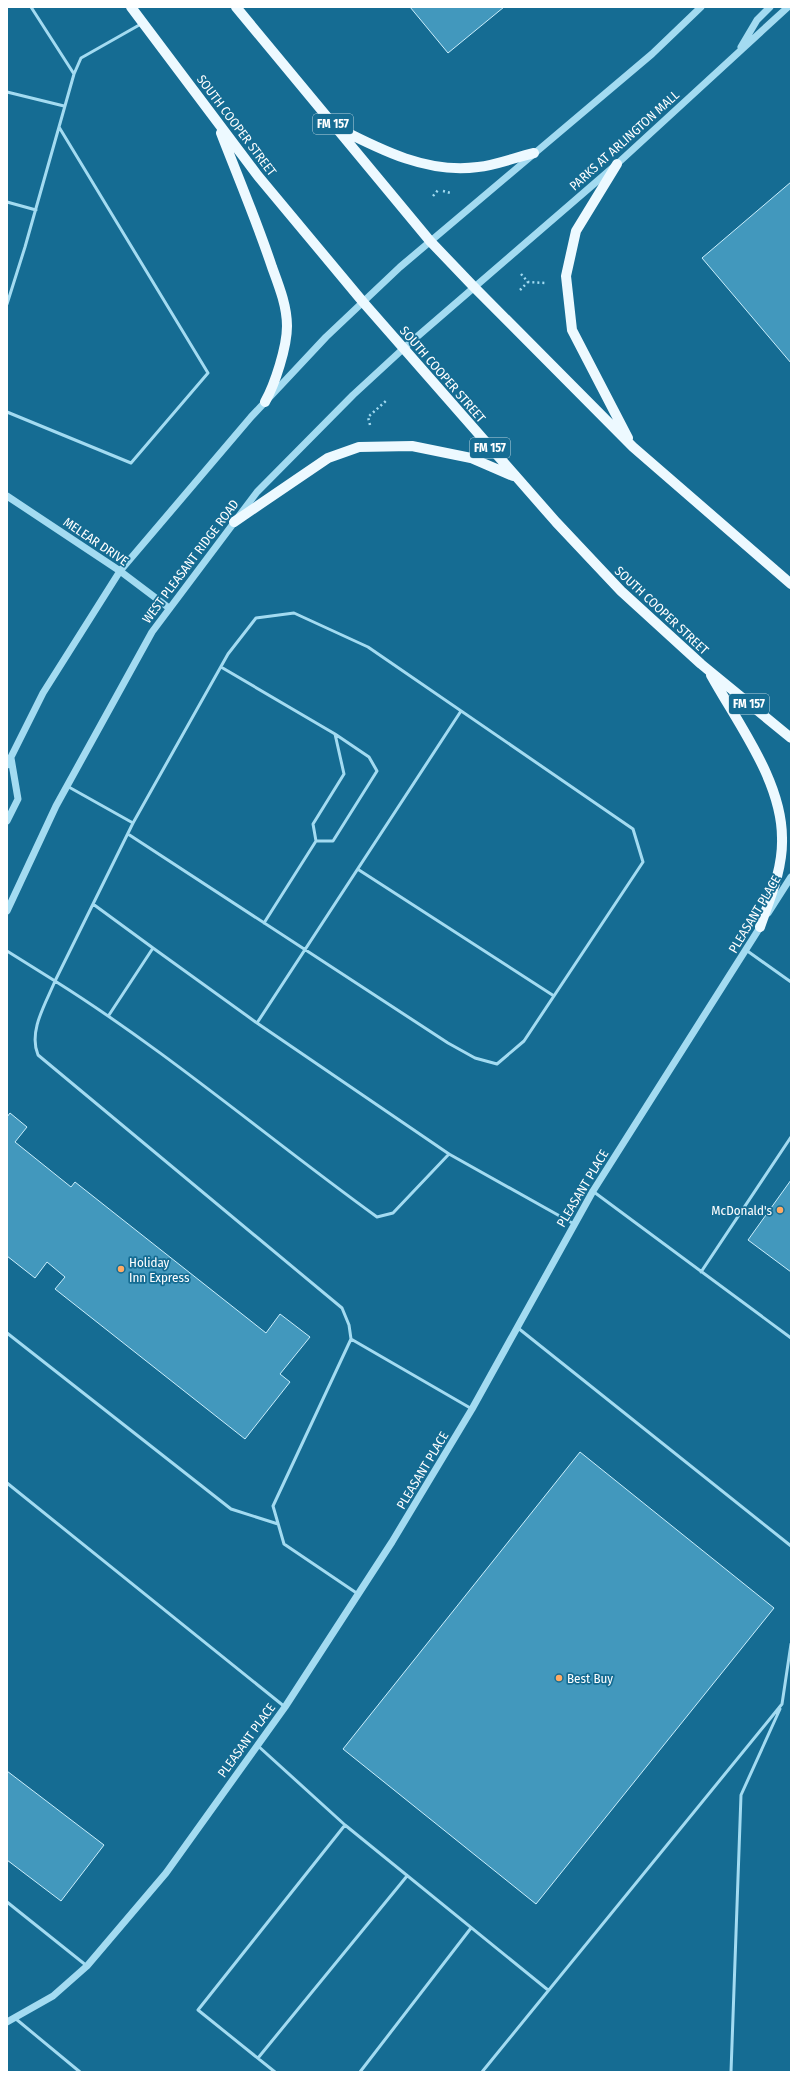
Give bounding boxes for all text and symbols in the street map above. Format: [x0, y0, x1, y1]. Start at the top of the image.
street label: SOUTH COOPER STREET [194, 72, 279, 179]
street label: PARKS AT ARLINGTON MALL [567, 87, 682, 193]
road number: FM 157 [313, 114, 353, 134]
street label: SOUTH COOPER STREET [397, 323, 488, 425]
road number: FM 157 [470, 438, 510, 458]
street label: WEST PLEASANT RIDGE ROAD [139, 497, 242, 626]
street label: MELEAR DRIVE [60, 514, 131, 569]
street label: SOUTH COOPER STREET [612, 563, 712, 658]
road number: FM 157 [729, 694, 769, 714]
street label: PLEASANT PLACE [725, 873, 783, 956]
street label: PLEASANT PLACE [553, 1147, 611, 1230]
place label: McDonald's [711, 1203, 772, 1218]
marker: McDonald's [775, 1205, 785, 1215]
place label: Holiday Inn Express [129, 1255, 190, 1285]
marker: Holiday Inn Express [116, 1264, 126, 1274]
street label: PLEASANT PLACE [393, 1429, 451, 1512]
place label: Best Buy [567, 1671, 613, 1686]
marker: Best Buy [554, 1673, 564, 1683]
street label: PLEASANT PLACE [215, 1700, 278, 1780]

